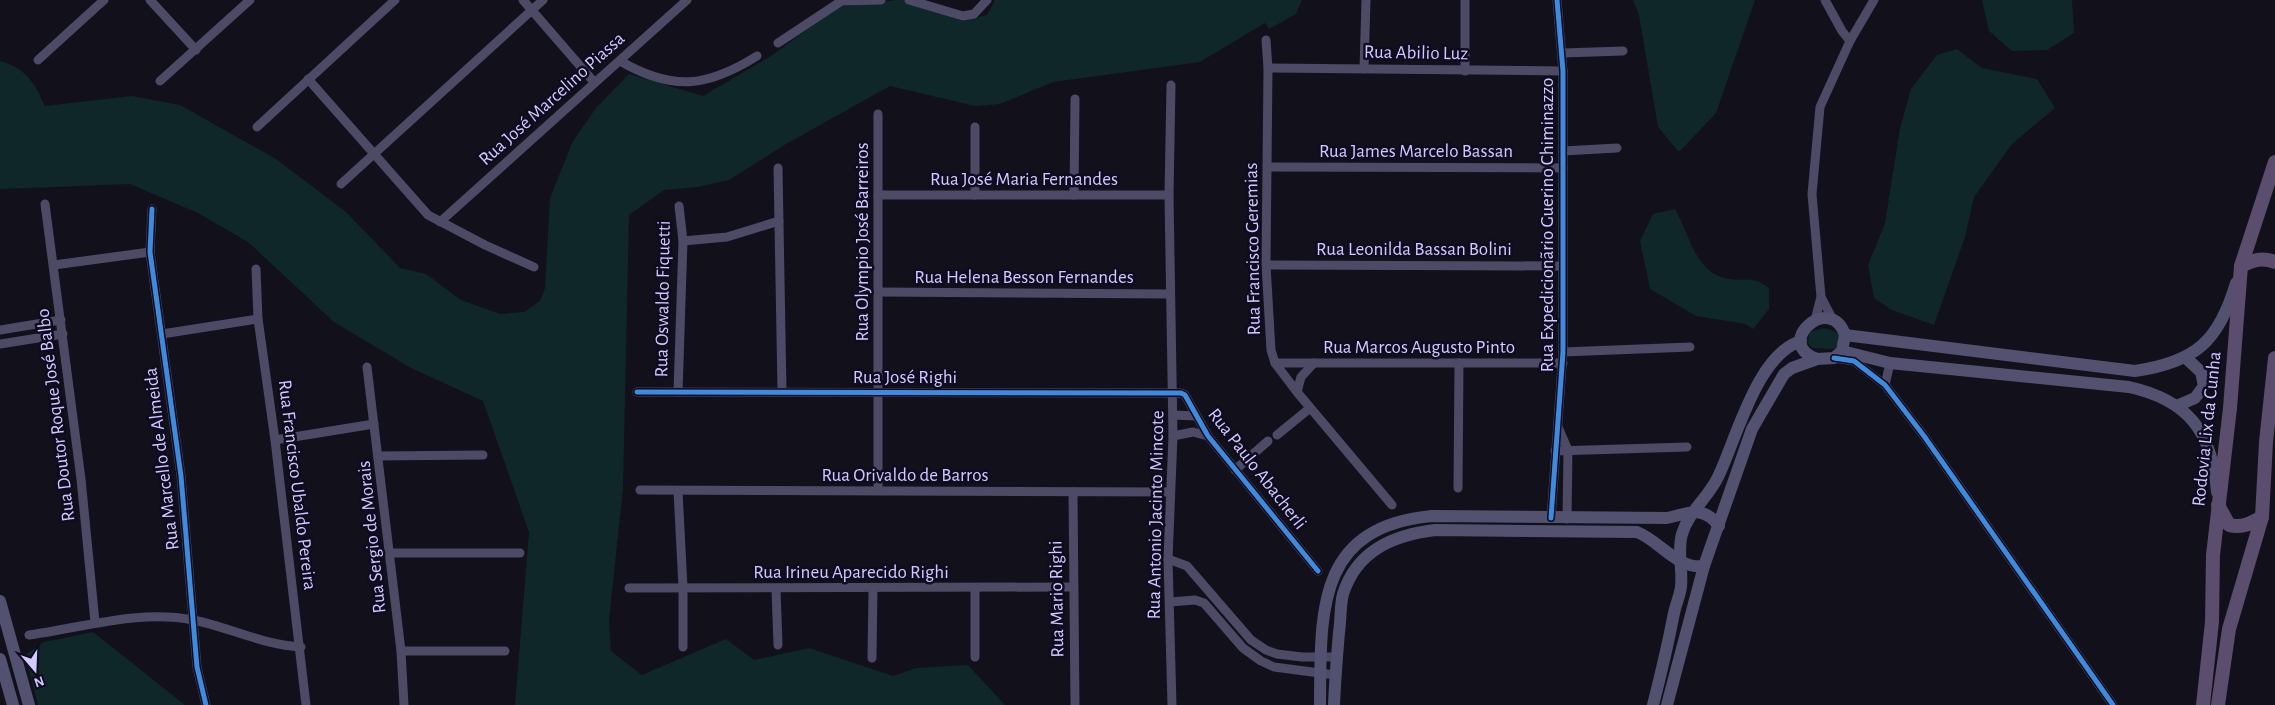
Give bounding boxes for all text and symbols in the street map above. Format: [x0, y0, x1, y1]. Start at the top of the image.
street label: Rua José Marcelino Piassa [476, 29, 629, 169]
street label: Rua Abilio Luz [1364, 43, 1468, 63]
street label: Rua Expedicionãrio Guerino Chiminazzo [1538, 78, 1557, 372]
street label: Rua Olympio José Barreiros [853, 142, 872, 342]
street label: Rua James Marcelo Bassan [1319, 142, 1513, 161]
street label: Rua Francisco Geremias [1242, 163, 1264, 335]
street label: Rua José Maria Fernandes [930, 170, 1118, 189]
street label: Rua Oswaldo Fiquetti [652, 220, 674, 378]
street label: Rua Leonilda Bassan Bolini [1316, 240, 1512, 259]
street label: Rua Helena Besson Fernandes [914, 268, 1134, 287]
street label: Rua Doutor Roque José Balbo [34, 308, 78, 522]
street label: Rua Marcos Augusto Pinto [1323, 338, 1515, 357]
street label: Rodovia Lix da Cunha [2189, 350, 2225, 508]
street label: Rua Marcello de Almeida [141, 366, 183, 551]
street label: Rua José Righi [853, 368, 957, 387]
street label: Rua Francisco Ubaldo Pereira [275, 379, 319, 592]
street label: Rua Paulo Abacherli [1204, 405, 1310, 533]
street label: Rua Antonio Jacinto Mincote [1145, 410, 1167, 620]
street label: Rua Sergio de Morais [355, 460, 389, 614]
street label: Rua Orivaldo de Barros [821, 466, 989, 485]
street label: Rua Mario Righi [1046, 540, 1068, 658]
street label: Rua Irineu Aparecido Righi [753, 563, 949, 582]
north arrow [10, 645, 60, 695]
text: N [32, 673, 46, 690]

